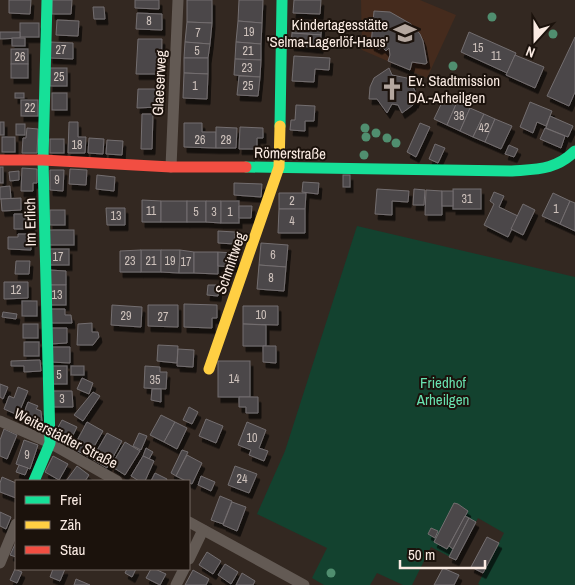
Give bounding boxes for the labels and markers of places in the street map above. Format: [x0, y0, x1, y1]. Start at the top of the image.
place label: Kindertagesstätte 'Selma-Lagerlöf-Haus' [267, 14, 388, 52]
school or university icon: Kindertagesstätte 'Selma-Lagerlöf-Haus' [392, 20, 418, 46]
place label: Ev. Stadtmission DA.-Arheilgen [408, 70, 500, 108]
church icon: Ev. Stadtmission DA.-Arheilgen [379, 76, 405, 102]

